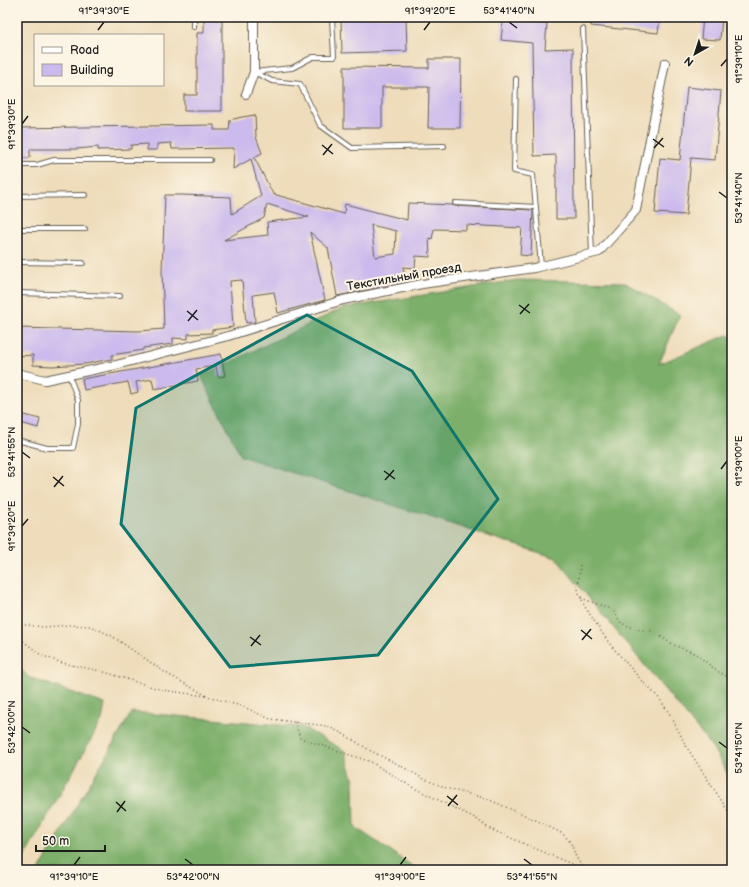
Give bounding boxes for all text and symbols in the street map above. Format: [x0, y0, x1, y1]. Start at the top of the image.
text: 91°39'30"E [79, 5, 130, 17]
text: 91°39'20"E [405, 5, 456, 17]
text: 53°41'40"N [483, 5, 535, 17]
legend [34, 34, 164, 86]
north arrow [675, 34, 715, 74]
text: 91°39'10"E [733, 34, 745, 83]
text: Road [70, 43, 99, 58]
text: N [682, 54, 696, 69]
text: Building [70, 63, 114, 78]
text: 91°39'30"E [6, 98, 18, 149]
text: 53°41'40"N [733, 172, 745, 224]
street label: Текстильный проезд [346, 259, 463, 294]
text: 53°41'55"N [6, 426, 18, 478]
text: 91°39'00"E [733, 435, 745, 486]
text: 91°39'20"E [6, 500, 18, 551]
text: 53°42'00"N [6, 700, 18, 754]
text: 53°41'50"N [733, 722, 745, 774]
scale bar [36, 827, 105, 853]
text: 50 m [42, 834, 69, 849]
text: 91°39'10"E [50, 871, 99, 883]
text: 53°42'00"N [166, 871, 220, 883]
text: 91°39'00"E [375, 871, 426, 883]
text: 53°41'55"N [506, 871, 558, 883]

